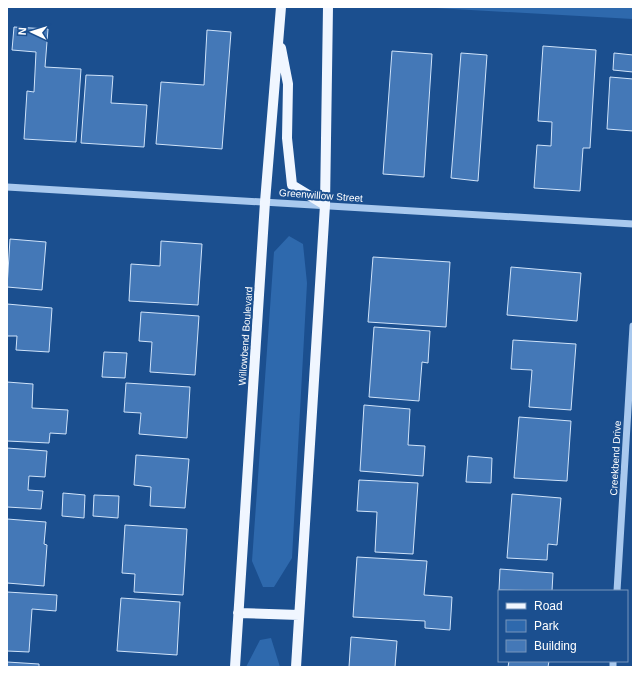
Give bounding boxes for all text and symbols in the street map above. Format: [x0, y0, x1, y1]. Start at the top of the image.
north arrow [12, 12, 52, 52]
text: N [16, 27, 28, 36]
street label: Greenwillow Street [279, 187, 363, 204]
street label: Willowbend Boulevard [237, 286, 254, 386]
street label: Creekbend Drive [608, 420, 623, 496]
legend [498, 590, 628, 662]
text: Road [534, 599, 563, 613]
text: Park [534, 619, 560, 633]
text: Building [534, 639, 577, 653]

